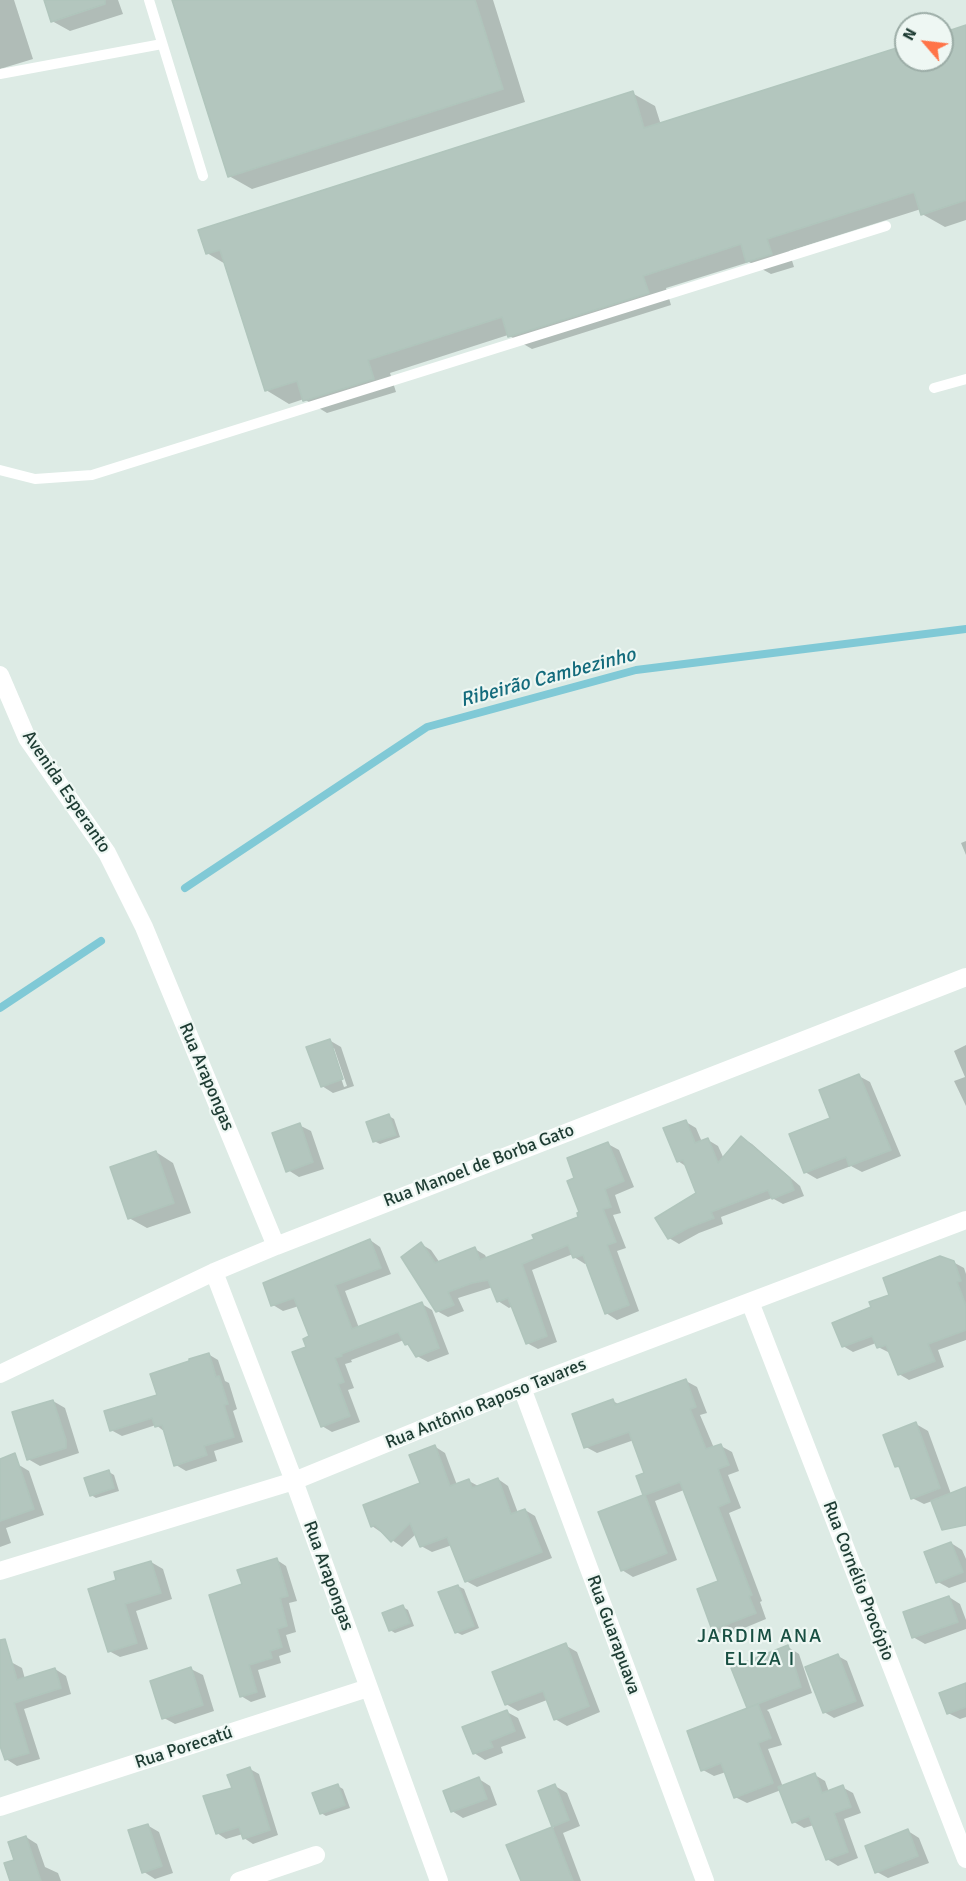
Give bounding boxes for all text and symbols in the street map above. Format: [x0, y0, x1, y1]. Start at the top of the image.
north arrow [894, 12, 954, 72]
text: N [898, 25, 921, 44]
water label: Ribeirão Cambezinho [458, 643, 638, 713]
street label: Avenida Esperanto [17, 727, 115, 857]
street label: Rua Arapongas [174, 1020, 238, 1134]
street label: Rua Manoel de Borba Gato [381, 1120, 577, 1212]
street label: Rua Antônio Raposo Tavares [383, 1354, 589, 1454]
street label: Rua Cornélio Procópio [818, 1498, 898, 1664]
street label: Rua Arapongas [298, 1518, 358, 1634]
street label: Rua Guarapuava [581, 1573, 645, 1697]
district label: JARDIM ANA ELIZA I [697, 1625, 823, 1672]
street label: Rua Porecatú [132, 1722, 236, 1774]

